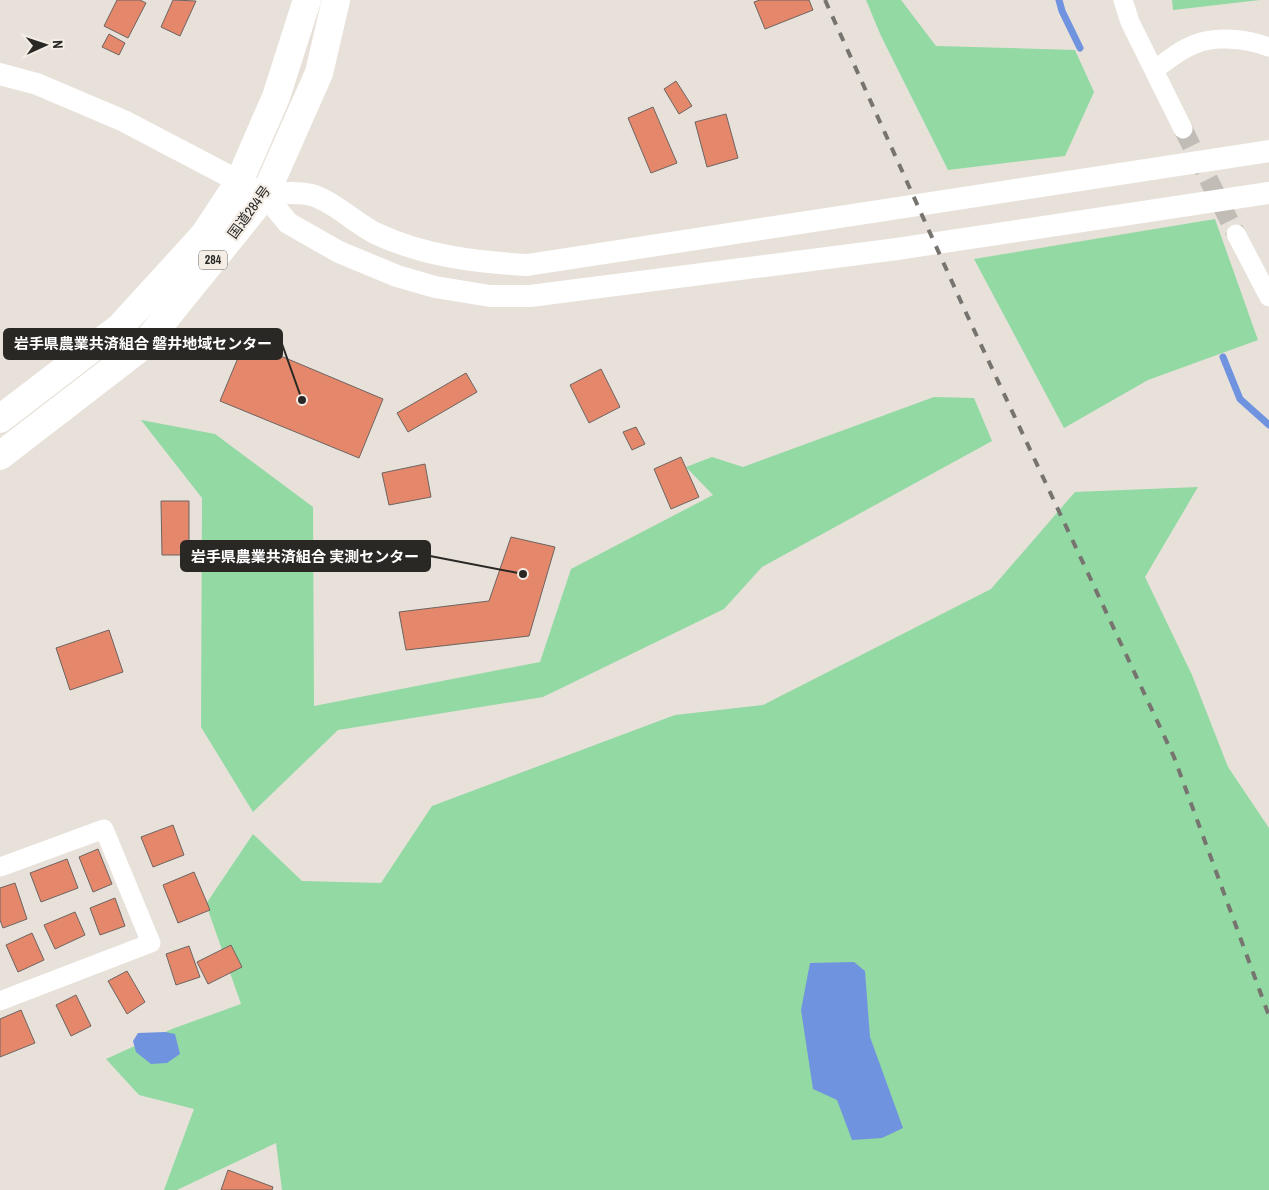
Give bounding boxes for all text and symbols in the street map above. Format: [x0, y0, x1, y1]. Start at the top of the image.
north arrow [20, 20, 70, 70]
text: N [49, 40, 67, 49]
street label: 国道284号 [224, 182, 274, 242]
road number: 284 [199, 250, 227, 270]
callout: 岩手県農業共済組合 磐井地域センター [4, 329, 282, 359]
text: 岩手県農業共済組合 磐井地域センター [14, 333, 272, 354]
callout: 岩手県農業共済組合 実測センター [181, 541, 430, 571]
text: 岩手県農業共済組合 実測センター [191, 546, 419, 567]

